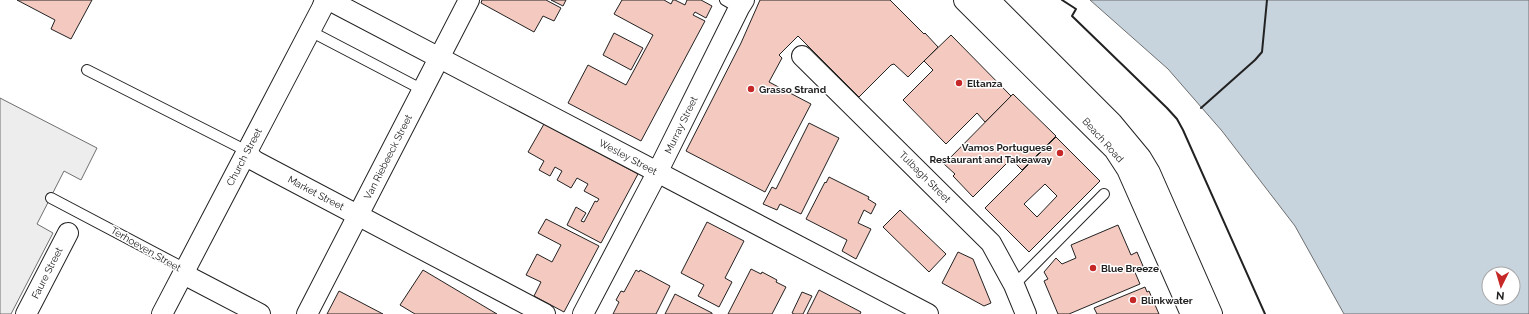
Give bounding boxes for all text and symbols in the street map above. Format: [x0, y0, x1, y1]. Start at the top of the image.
marker: Eltanza [954, 78, 964, 88]
place label: Eltanza [967, 78, 1003, 89]
marker: Grasso Strand [746, 84, 756, 94]
place label: Grasso Strand [759, 84, 827, 95]
street label: Murray Street [662, 94, 700, 155]
street label: Van Riebeeck Street [362, 112, 414, 201]
street label: Beach Road [1080, 116, 1126, 164]
street label: Church Street [224, 126, 264, 188]
street label: Wesley Street [597, 137, 660, 177]
place label: Vamos Portuguese Restaurant and Takeaway [929, 142, 1052, 165]
marker: Vamos Portuguese Restaurant and Takeaway [1055, 148, 1065, 158]
street label: Tulbagh Street [897, 149, 953, 205]
street label: Market Street [286, 174, 347, 213]
street label: Terhoeven Street [109, 224, 184, 274]
street label: Faure Street [29, 245, 65, 301]
marker: Blue Breeze [1088, 263, 1098, 273]
place label: Blue Breeze [1101, 263, 1159, 274]
north arrow [1481, 266, 1521, 306]
text: N [1495, 289, 1505, 302]
marker: Blinkwater [1128, 295, 1138, 305]
place label: Blinkwater [1141, 295, 1193, 306]

